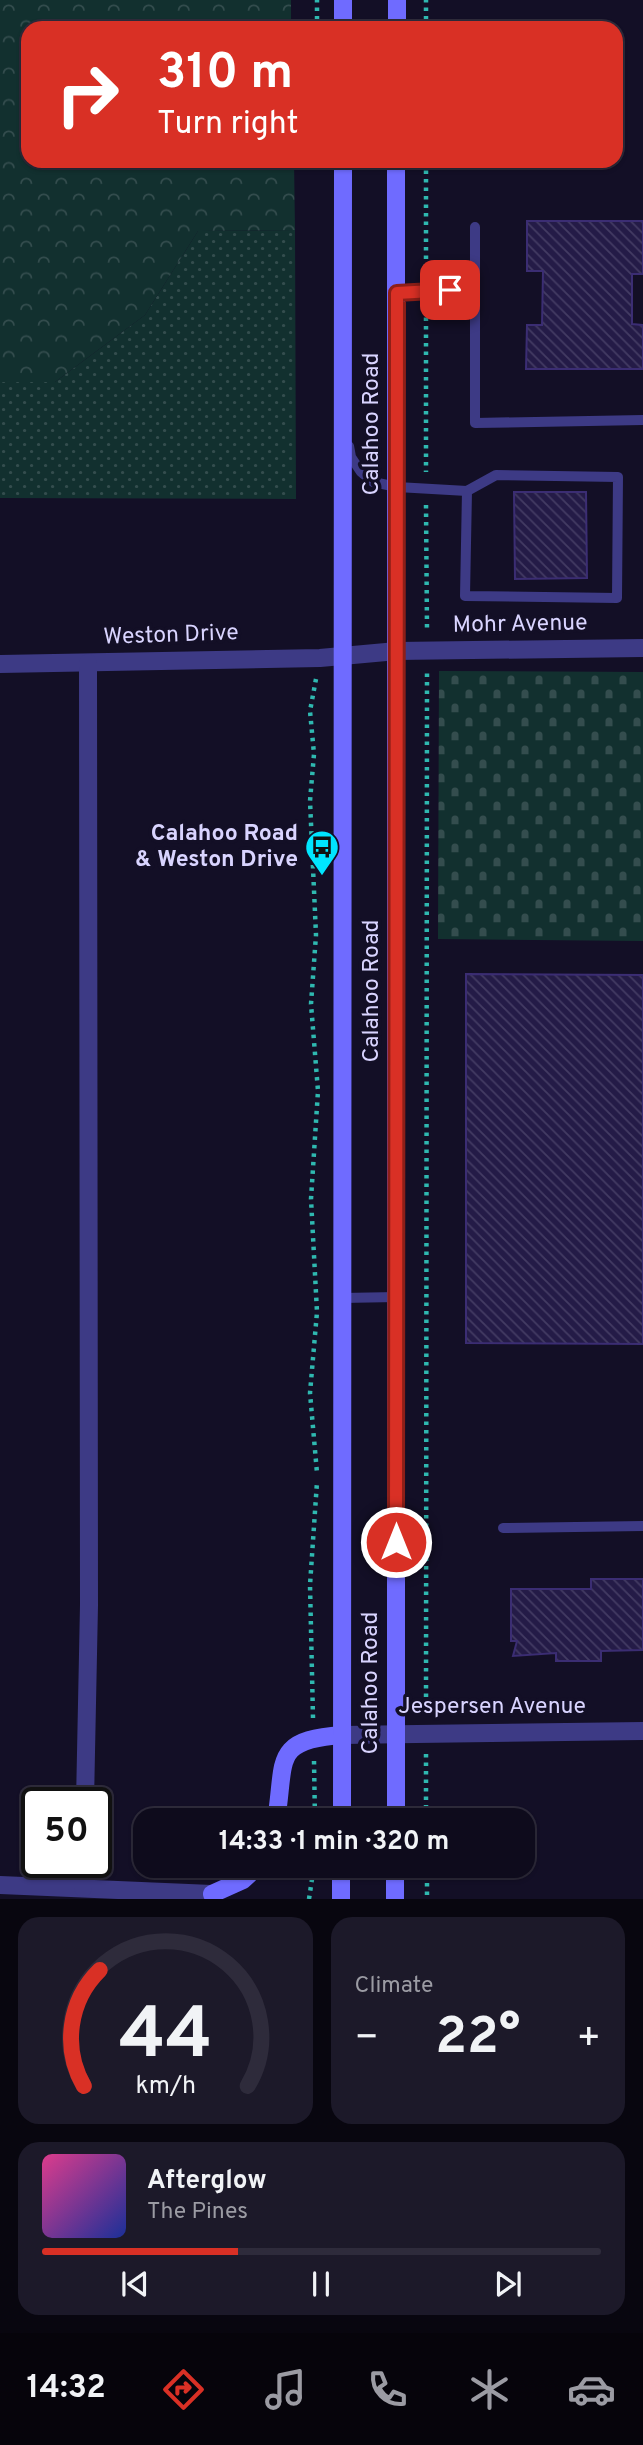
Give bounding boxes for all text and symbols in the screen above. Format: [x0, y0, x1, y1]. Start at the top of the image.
text: 310 m [157, 44, 293, 106]
icon: right [42, 49, 133, 140]
text: Turn right [157, 105, 299, 145]
pin [420, 260, 480, 320]
icon: arrive [431, 271, 469, 309]
street label: Calahoo Road [358, 352, 387, 496]
street label: Mohr Avenue [452, 609, 588, 641]
street label: Weston Drive [103, 619, 239, 653]
place label: Calahoo Road & Weston Drive [135, 820, 298, 875]
bus stop icon: Calahoo Road & Weston Drive [303, 828, 341, 877]
street label: Calahoo Road [358, 919, 387, 1063]
position arrow [359, 1505, 433, 1579]
street label: Calahoo Road [357, 1611, 386, 1755]
street label: Jespersen Avenue [398, 1693, 586, 1722]
speed limit sign: 50 [21, 1787, 112, 1878]
text: 14:33 · 1 min · 320 m [219, 1826, 449, 1859]
text: Climate [355, 1972, 433, 2001]
text: 44 [118, 1993, 212, 2085]
text: 22° [435, 2006, 520, 2072]
text: − [355, 2015, 379, 2064]
text: + [576, 2015, 601, 2064]
text: km/h [135, 2071, 196, 2103]
text: Afterglow [147, 2165, 267, 2198]
text: The Pines [147, 2198, 248, 2227]
icon: previous [116, 2265, 154, 2303]
icon: pause [302, 2265, 340, 2303]
icon: next [489, 2265, 527, 2303]
icon: directions [159, 2365, 208, 2414]
icon: music [261, 2365, 310, 2414]
icon: phone [363, 2365, 412, 2414]
icon: climate [465, 2365, 514, 2414]
icon: car [567, 2365, 616, 2414]
text: 14:32 [27, 2369, 106, 2409]

